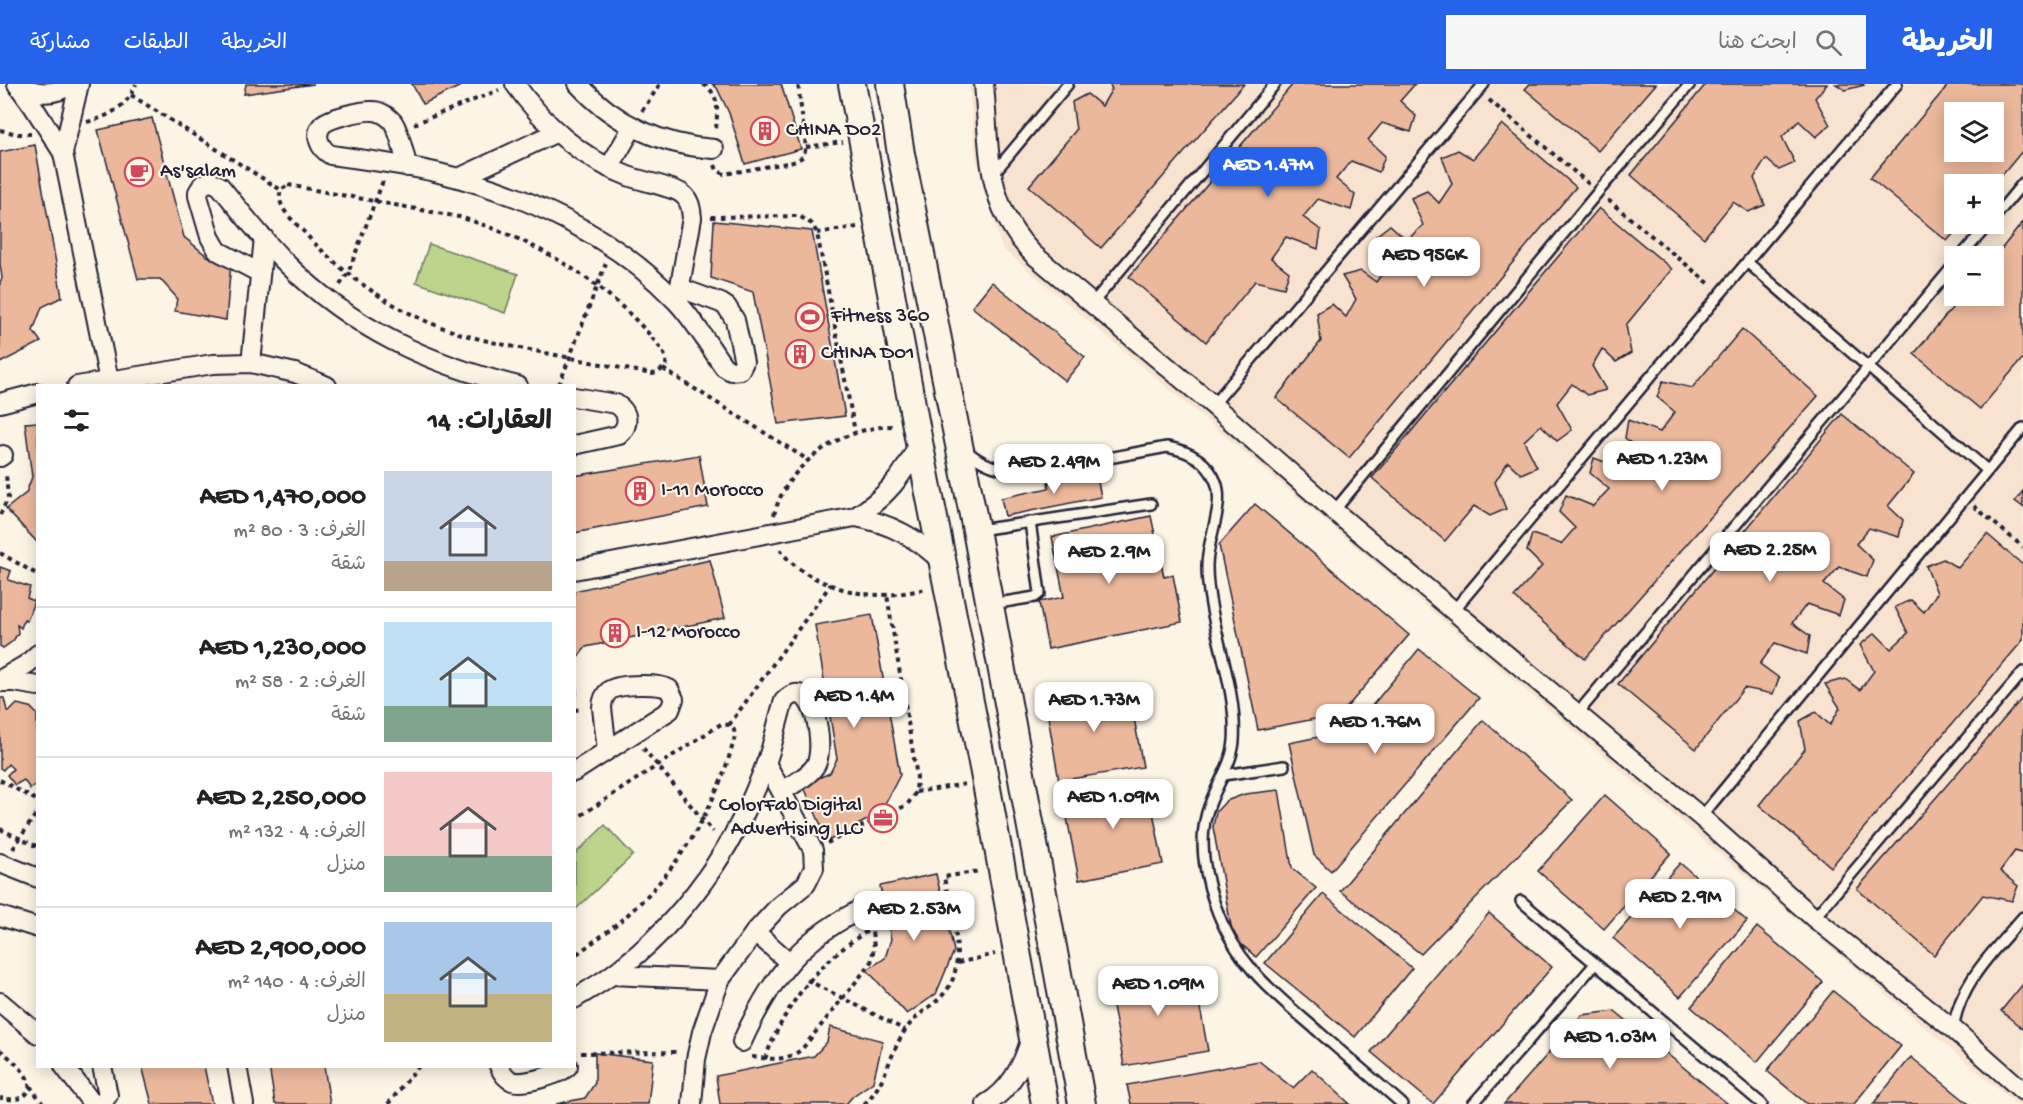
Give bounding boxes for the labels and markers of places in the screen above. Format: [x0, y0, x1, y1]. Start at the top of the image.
building icon: CHINA D02 [749, 115, 781, 147]
place label: CHINA D02 [786, 119, 881, 144]
pin: AED 1.47M [1199, 147, 1337, 198]
cafe icon: As'salam [123, 156, 155, 188]
place label: As'salam [160, 160, 236, 185]
pin: AED 956K [1362, 237, 1486, 288]
sports icon: Fitness 360 [794, 301, 826, 333]
place label: Fitness 360 [830, 305, 930, 330]
building icon: CHINA D01 [784, 338, 816, 370]
place label: CHINA D01 [821, 342, 915, 367]
pin: AED 1.23M [1593, 441, 1731, 492]
pin: AED 2.49M [985, 444, 1123, 495]
building icon: I-11 Morocco [624, 475, 656, 507]
place label: I-11 Morocco [661, 479, 764, 504]
pin: AED 2.25M [1701, 532, 1839, 583]
pin: AED 2.9M [1047, 534, 1171, 585]
building icon: I-12 Morocco [599, 617, 631, 649]
place label: I-12 Morocco [636, 621, 740, 646]
pin: AED 1.4M [792, 678, 916, 729]
pin: AED 1.73M [1025, 682, 1163, 733]
pin: AED 1.76M [1306, 704, 1444, 755]
pin: AED 1.09M [1044, 779, 1182, 830]
place label: ColorFab Digital Advertising LLC [719, 794, 864, 843]
office icon: ColorFab Digital Advertising LLC [867, 802, 899, 834]
pin: AED 2.9M [1618, 879, 1742, 930]
pin: AED 2.53M [845, 891, 983, 942]
pin: AED 1.09M [1089, 966, 1227, 1017]
pin: AED 1.03M [1541, 1019, 1679, 1070]

